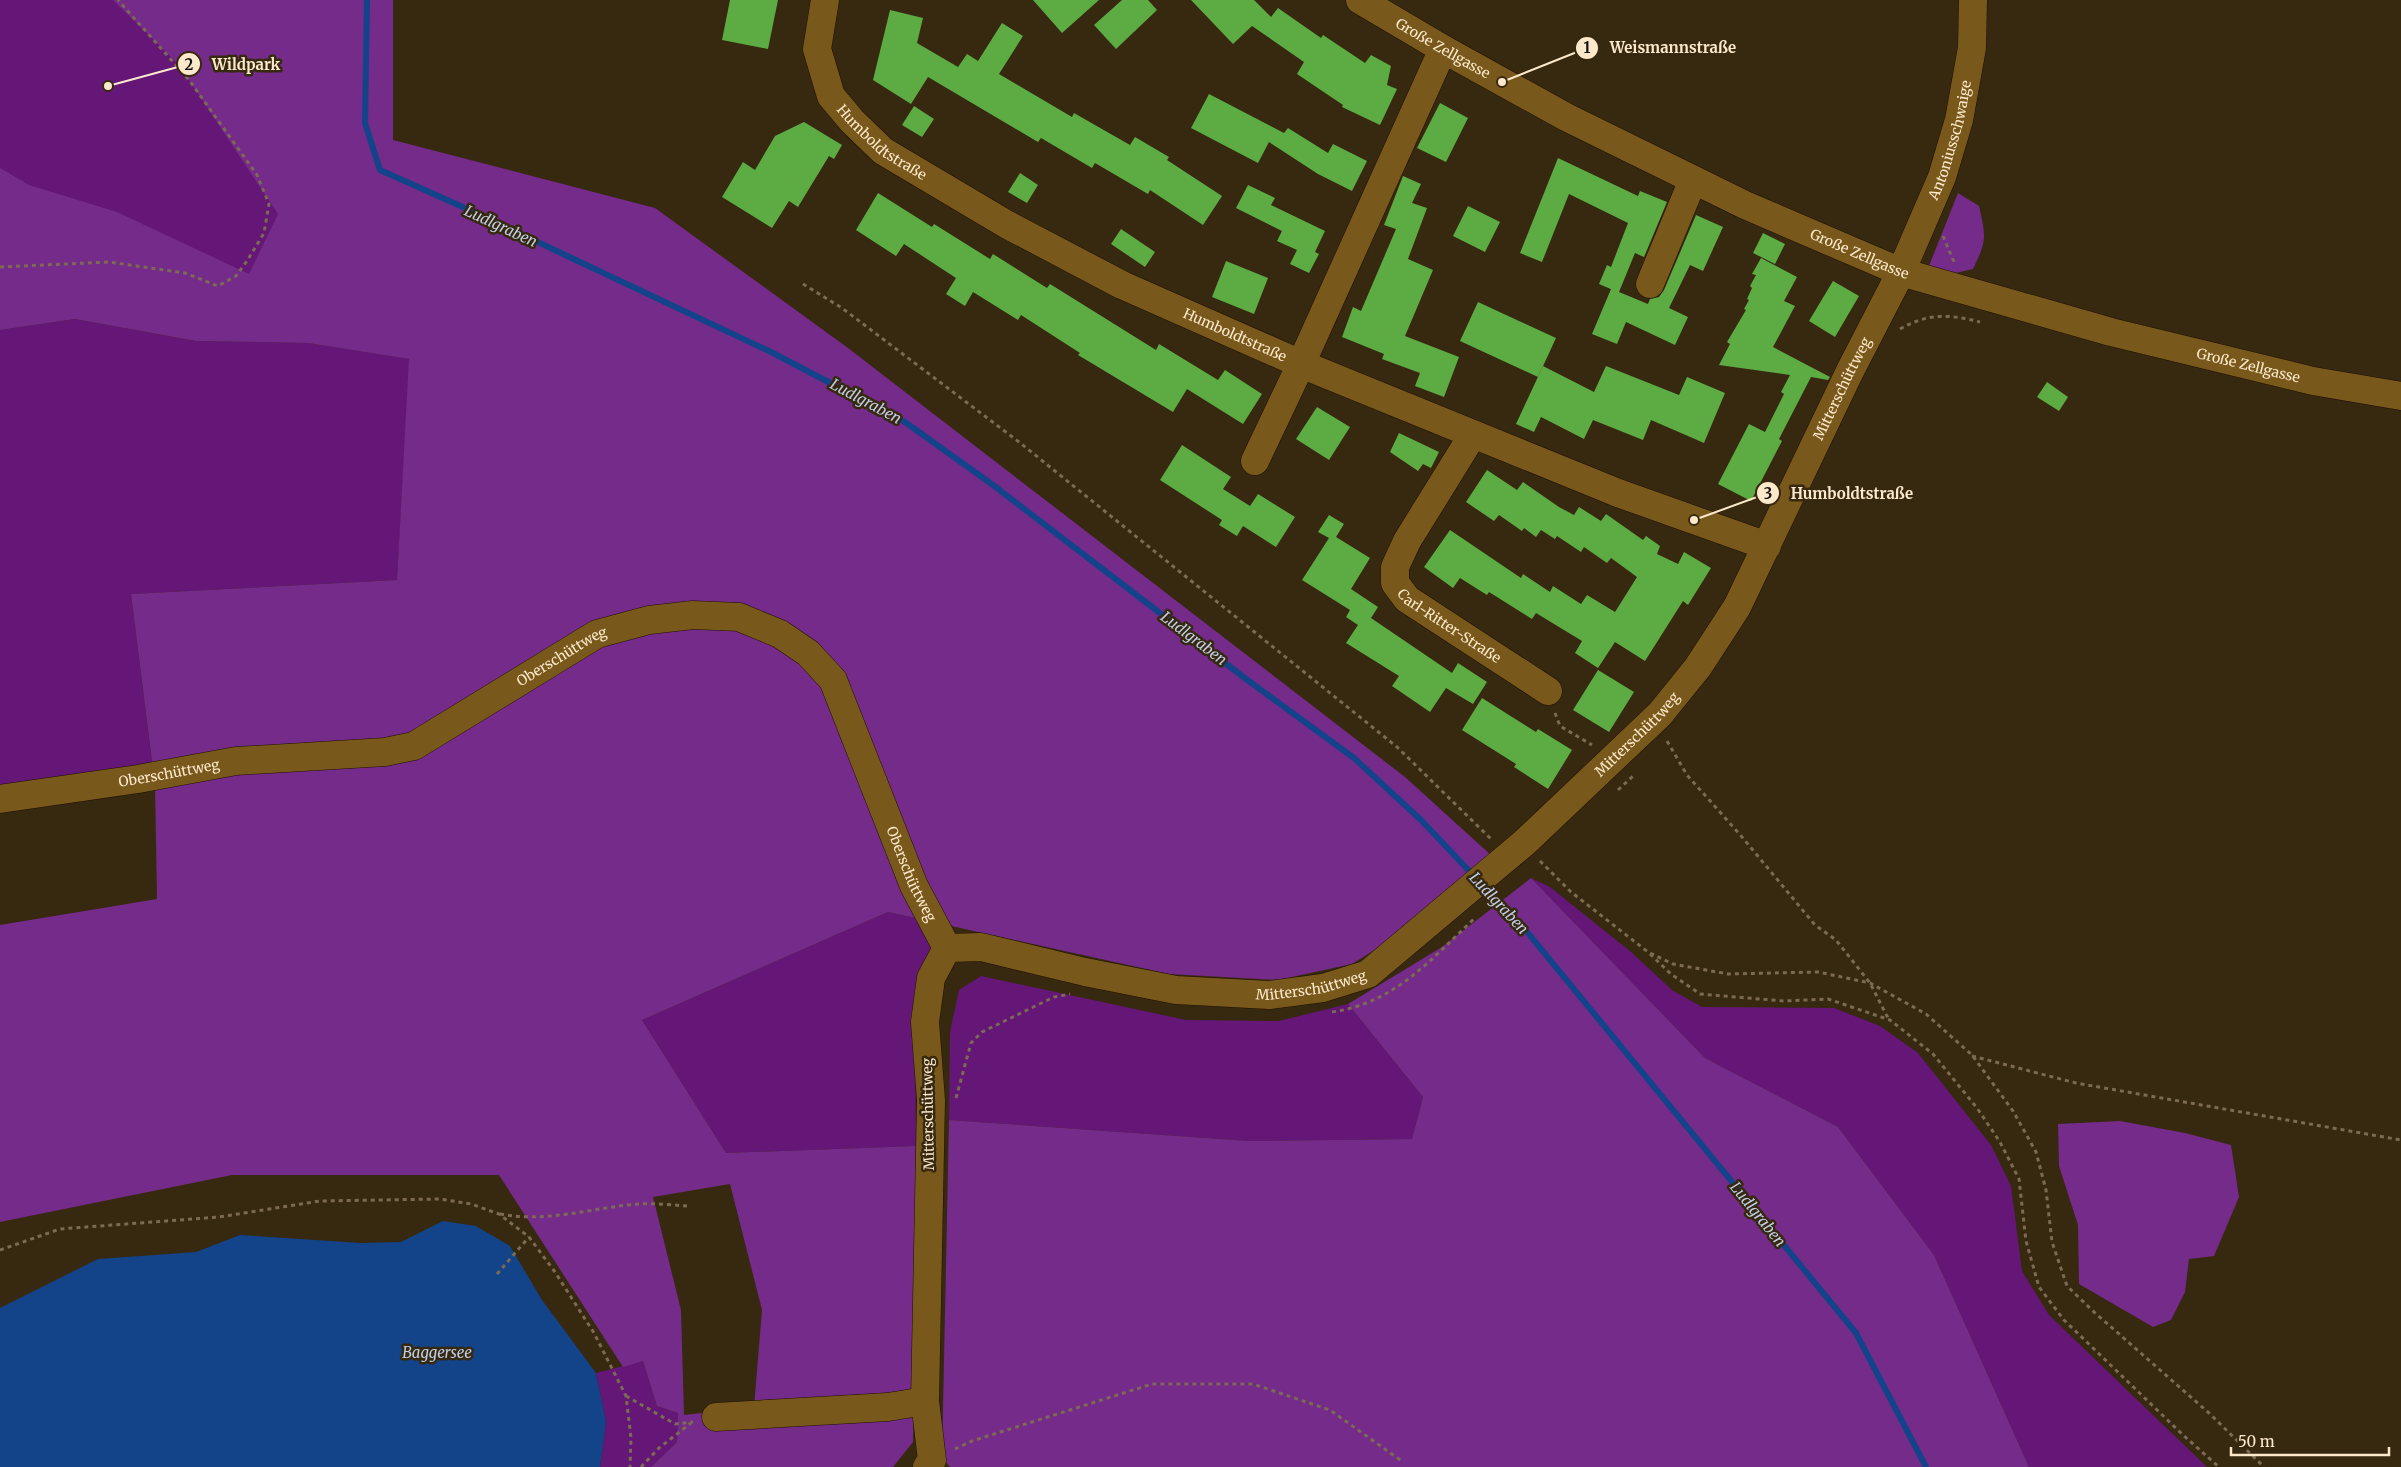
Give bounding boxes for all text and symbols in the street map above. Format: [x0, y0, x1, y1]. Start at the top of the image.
street label: Große Zellgasse [1393, 14, 1493, 82]
callout: Weismannstraße [1574, 33, 1746, 63]
text: 1 [1584, 38, 1591, 57]
text: Weismannstraße [1609, 38, 1736, 57]
callout: Wildpark [176, 49, 290, 79]
text: 2 [185, 55, 194, 74]
text: Wildpark [211, 55, 281, 74]
street label: Antoniusschwaige [1924, 79, 1975, 204]
street label: Humboldtstraße [833, 101, 930, 184]
water label: Ludlgraben [462, 201, 540, 251]
street label: Große Zellgasse [1807, 225, 1911, 283]
street label: Humboldtstraße [1180, 304, 1289, 366]
street label: Mitterschüttweg [1809, 334, 1875, 443]
street label: Große Zellgasse [2195, 344, 2302, 387]
water label: Ludlgraben [827, 374, 905, 428]
callout: Humboldtstraße [1756, 478, 1923, 508]
text: 3 [1764, 484, 1772, 503]
text: Humboldtstraße [1791, 484, 1913, 503]
street label: Carl-Ritter-Straße [1393, 585, 1504, 667]
water label: Ludlgraben [1157, 607, 1231, 669]
street label: Oberschüttweg [513, 623, 609, 690]
street label: Mitterschüttweg [1591, 688, 1683, 780]
street label: Oberschüttweg [117, 755, 222, 791]
street label: Oberschüttweg [882, 824, 941, 925]
water label: Ludlgraben [1465, 868, 1533, 938]
street label: Mitterschüttweg [1255, 966, 1369, 1004]
street label: Mitterschüttweg [918, 1057, 938, 1170]
water label: Ludlgraben [1726, 1178, 1790, 1250]
water label: Baggersee [402, 1343, 472, 1362]
scale bar [2231, 1424, 2388, 1456]
text: 50 m [2238, 1432, 2275, 1451]

